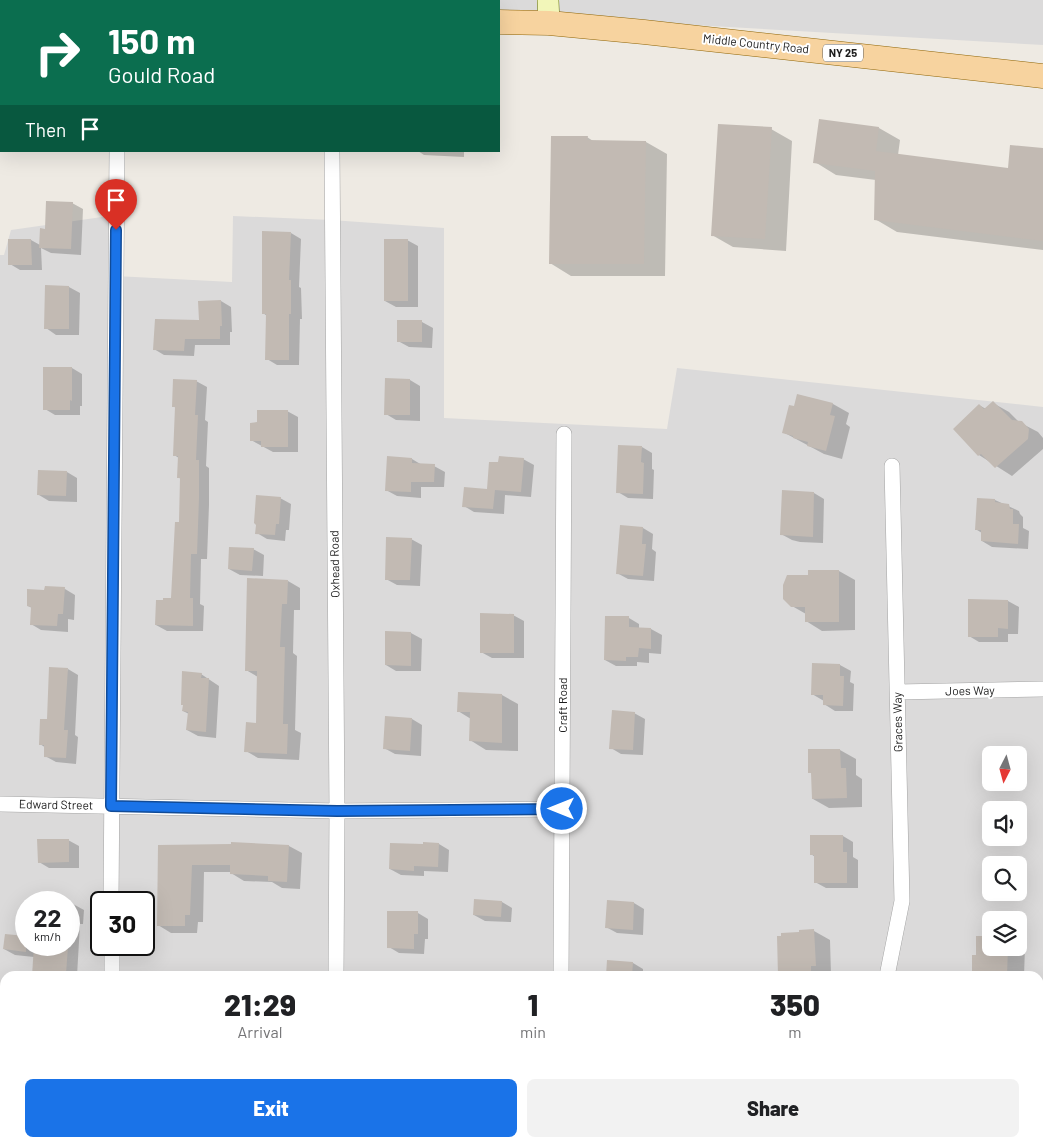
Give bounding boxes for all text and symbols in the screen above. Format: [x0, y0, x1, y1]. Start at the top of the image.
text: 150 m [108, 19, 195, 61]
icon: right [25, 20, 90, 85]
street label: Middle Country Road [702, 30, 810, 56]
road number: NY 25 [823, 44, 863, 62]
text: Gould Road [108, 61, 215, 87]
icon: arrive [76, 115, 104, 143]
text: Then [25, 118, 66, 141]
pin [95, 179, 137, 230]
icon: arrive [102, 186, 130, 214]
street label: Oxhead Road [326, 530, 342, 598]
street label: Craft Road [555, 677, 569, 733]
street label: Joes Way [945, 683, 995, 697]
street label: Graces Way [889, 691, 905, 752]
north arrow [982, 746, 1028, 791]
map controls [982, 746, 1027, 956]
position arrow [535, 782, 587, 834]
street label: Edward Street [19, 796, 93, 812]
button: sound [982, 801, 1027, 846]
button: search [982, 856, 1027, 901]
speed limit sign: 30 [90, 891, 155, 956]
text: 22 [33, 902, 62, 932]
button: layers [982, 911, 1027, 956]
text: km/h [34, 929, 61, 943]
text: 21:29 [224, 986, 296, 1022]
text: 1 [528, 986, 538, 1022]
text: 350 [770, 986, 820, 1022]
text: Arrival [238, 1022, 282, 1041]
text: min [520, 1022, 546, 1041]
text: m [788, 1022, 802, 1041]
button: Exit [25, 1079, 517, 1137]
button: Share [527, 1079, 1019, 1137]

